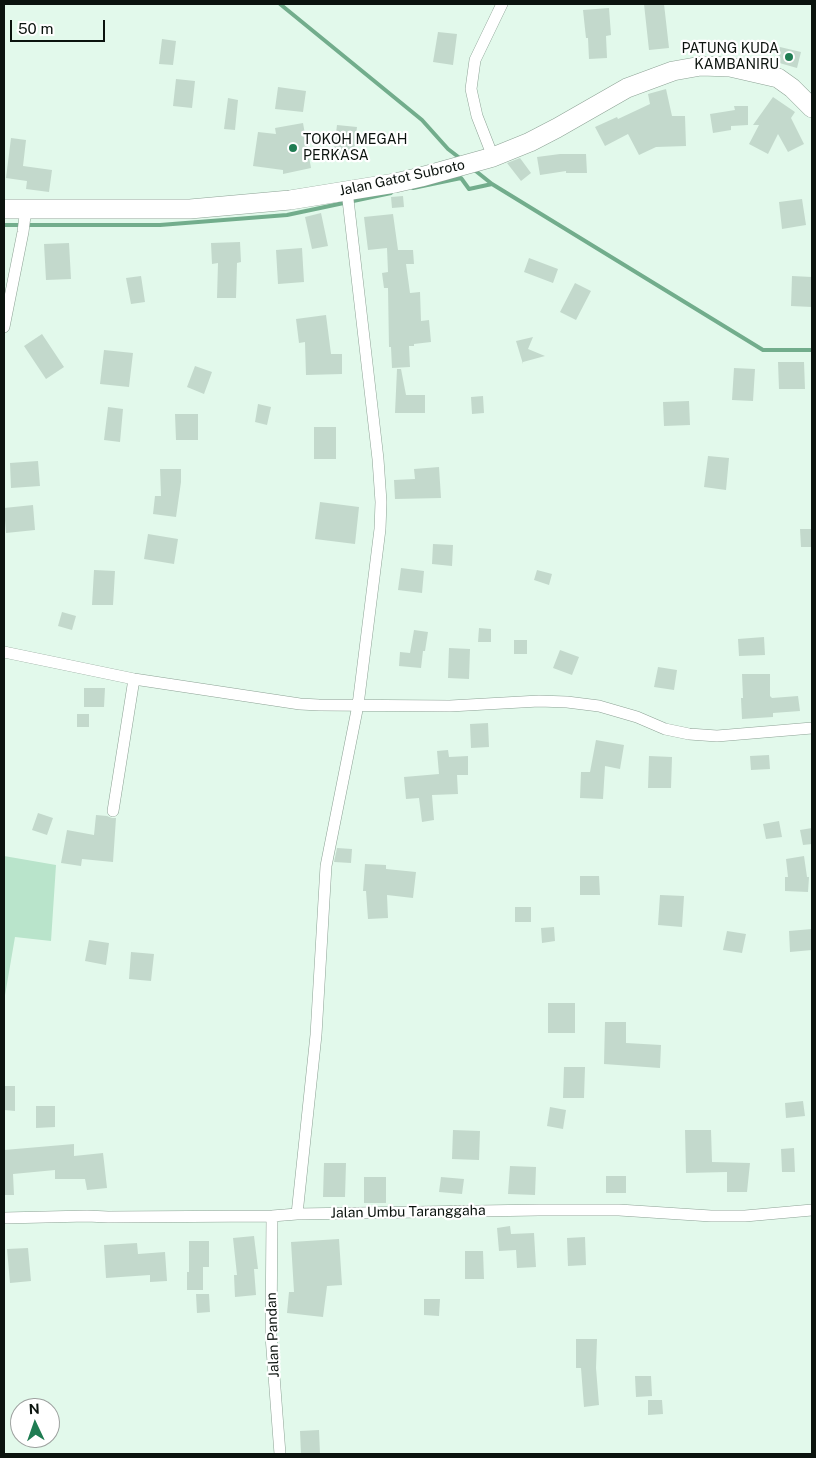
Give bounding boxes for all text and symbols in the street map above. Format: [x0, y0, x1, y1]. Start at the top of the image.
scale bar [12, 10, 108, 42]
text: 50 m [18, 20, 53, 37]
place label: PATUNG KUDA KAMBANIRU [682, 41, 779, 74]
marker: PATUNG KUDA KAMBANIRU [783, 51, 795, 63]
place label: TOKOH MEGAH PERKASA [303, 132, 407, 164]
marker: TOKOH MEGAH PERKASA [287, 142, 299, 154]
street label: Jalan Gatot Subroto [338, 156, 466, 200]
street label: Jalan Umbu Taranggaha [330, 1202, 486, 1222]
street label: Jalan Pandan [263, 1292, 283, 1378]
north arrow [10, 1398, 60, 1448]
text: N [28, 1401, 40, 1417]

